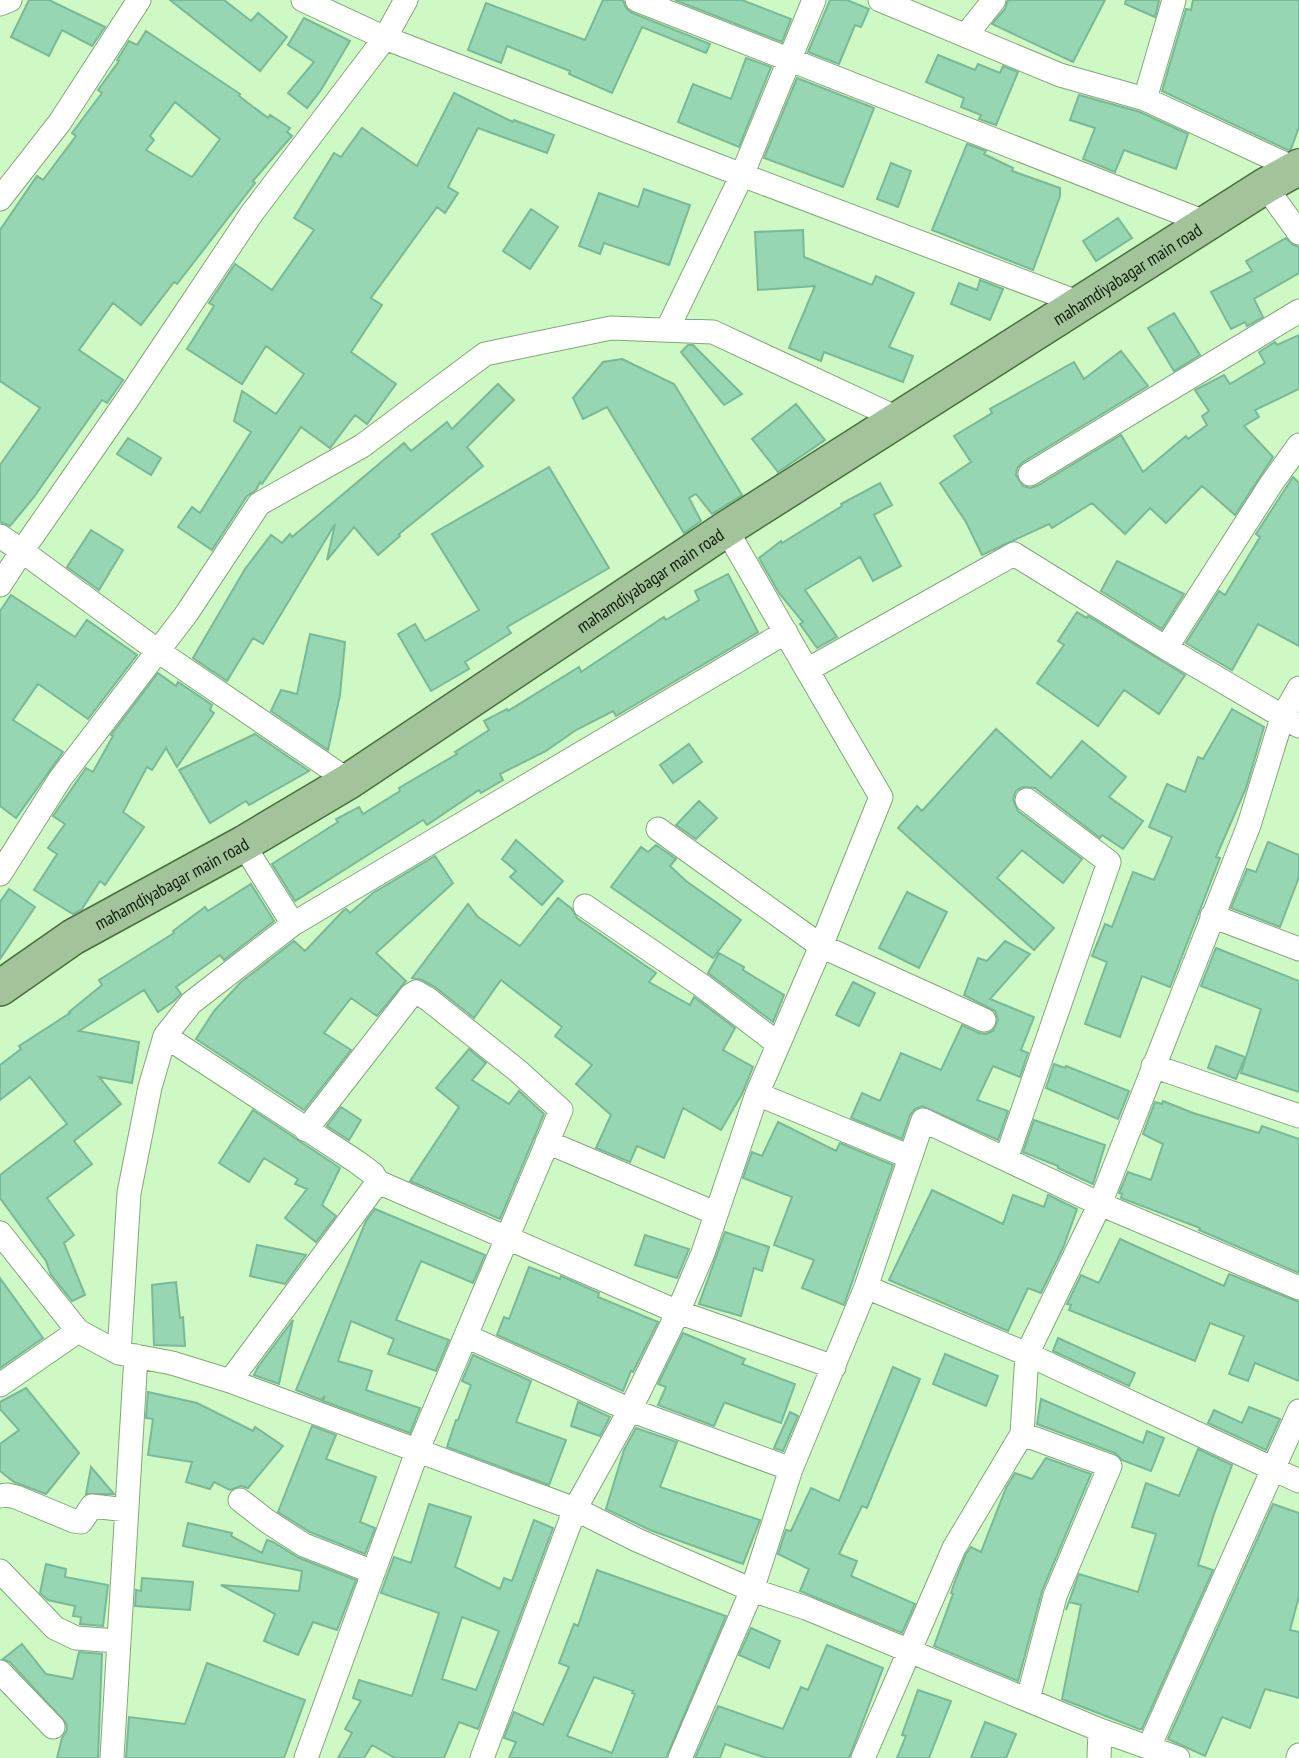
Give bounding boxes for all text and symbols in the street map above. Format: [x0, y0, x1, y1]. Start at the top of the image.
street label: mahamdiyabagar main road [1048, 218, 1206, 330]
street label: mahamdiyabagar main road [572, 522, 728, 637]
street label: mahamdiyabagar main road [90, 832, 253, 935]

